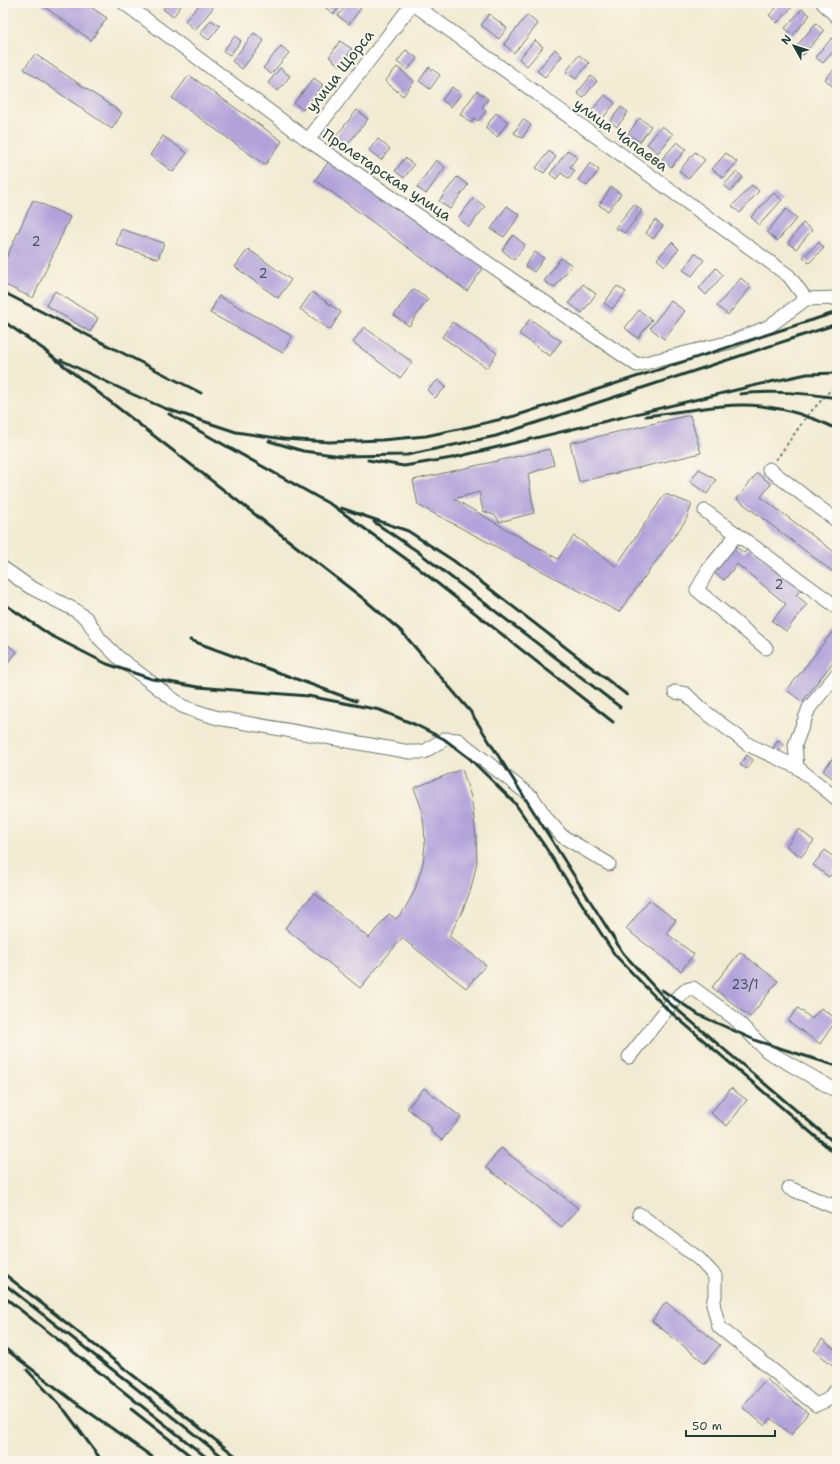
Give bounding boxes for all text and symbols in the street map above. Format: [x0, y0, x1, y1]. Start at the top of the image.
street label: улица Щорса [301, 25, 379, 116]
north arrow [774, 26, 814, 66]
text: N [778, 32, 795, 48]
street label: улица Чапаева [570, 94, 673, 176]
street label: Пролетарская улица [319, 124, 456, 226]
house number: 2 [31, 233, 41, 250]
house number: 2 [258, 265, 268, 282]
house number: 2 [774, 576, 784, 593]
house number: 23/1 [731, 976, 759, 993]
scale bar [686, 1412, 775, 1438]
text: 50 m [692, 1418, 722, 1434]

